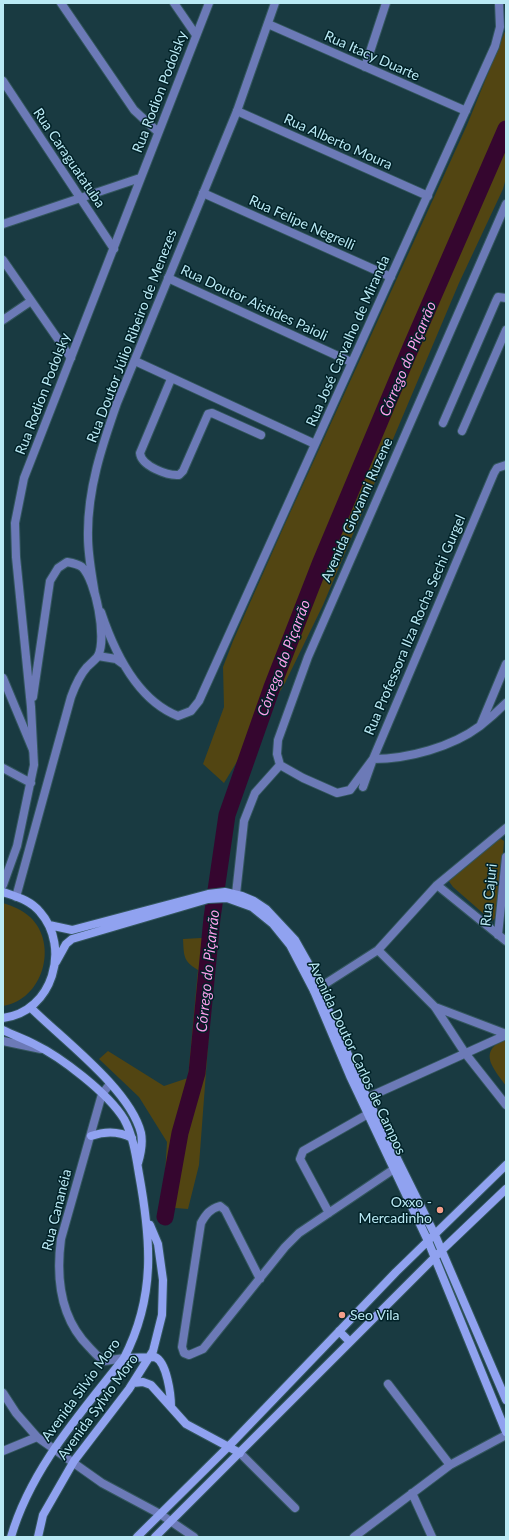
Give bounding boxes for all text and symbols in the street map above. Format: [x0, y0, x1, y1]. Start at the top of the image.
street label: Rua Itacy Duarte [322, 27, 422, 85]
street label: Rua Rodion Podolsky [129, 29, 191, 155]
street label: Rua Caraguatatuba [29, 105, 109, 211]
street label: Rua Alberto Moura [281, 111, 395, 173]
street label: Rua Felipe Negrelli [246, 192, 358, 254]
street label: Rua Doutor Júlio Ribeiro de Menezes [83, 227, 181, 445]
street label: Rua José Carvalho de Miranda [303, 253, 393, 429]
street label: Rua Doutor Aistides Paioli [178, 262, 330, 344]
water label: Córrego do Piçarrão [376, 299, 440, 419]
street label: Rua Rodion Podolsky [12, 331, 74, 457]
street label: Avenida Giovanni Ruzene [318, 435, 396, 585]
street label: Rua Professora Ilza Rocha Sechi Gurgel [361, 512, 469, 738]
water label: Córrego do Piçarrão [254, 597, 314, 719]
street label: Rua Cajuri [477, 863, 501, 927]
water label: Córrego do Piçarrão [193, 909, 223, 1033]
street label: Avenida Doutor Carlos de Campos [305, 959, 409, 1157]
street label: Rua Cananéia [39, 1167, 75, 1253]
place label: Oxxo - Mercadinho [359, 1194, 432, 1226]
marker: Oxxo - Mercadinho [435, 1205, 445, 1215]
place label: Seo Vila [350, 1307, 400, 1323]
marker: Seo Vila [337, 1310, 347, 1320]
street label: Avenida Silvio Moro [38, 1335, 124, 1445]
street label: Avenida Sylvio Moro [54, 1351, 142, 1463]

